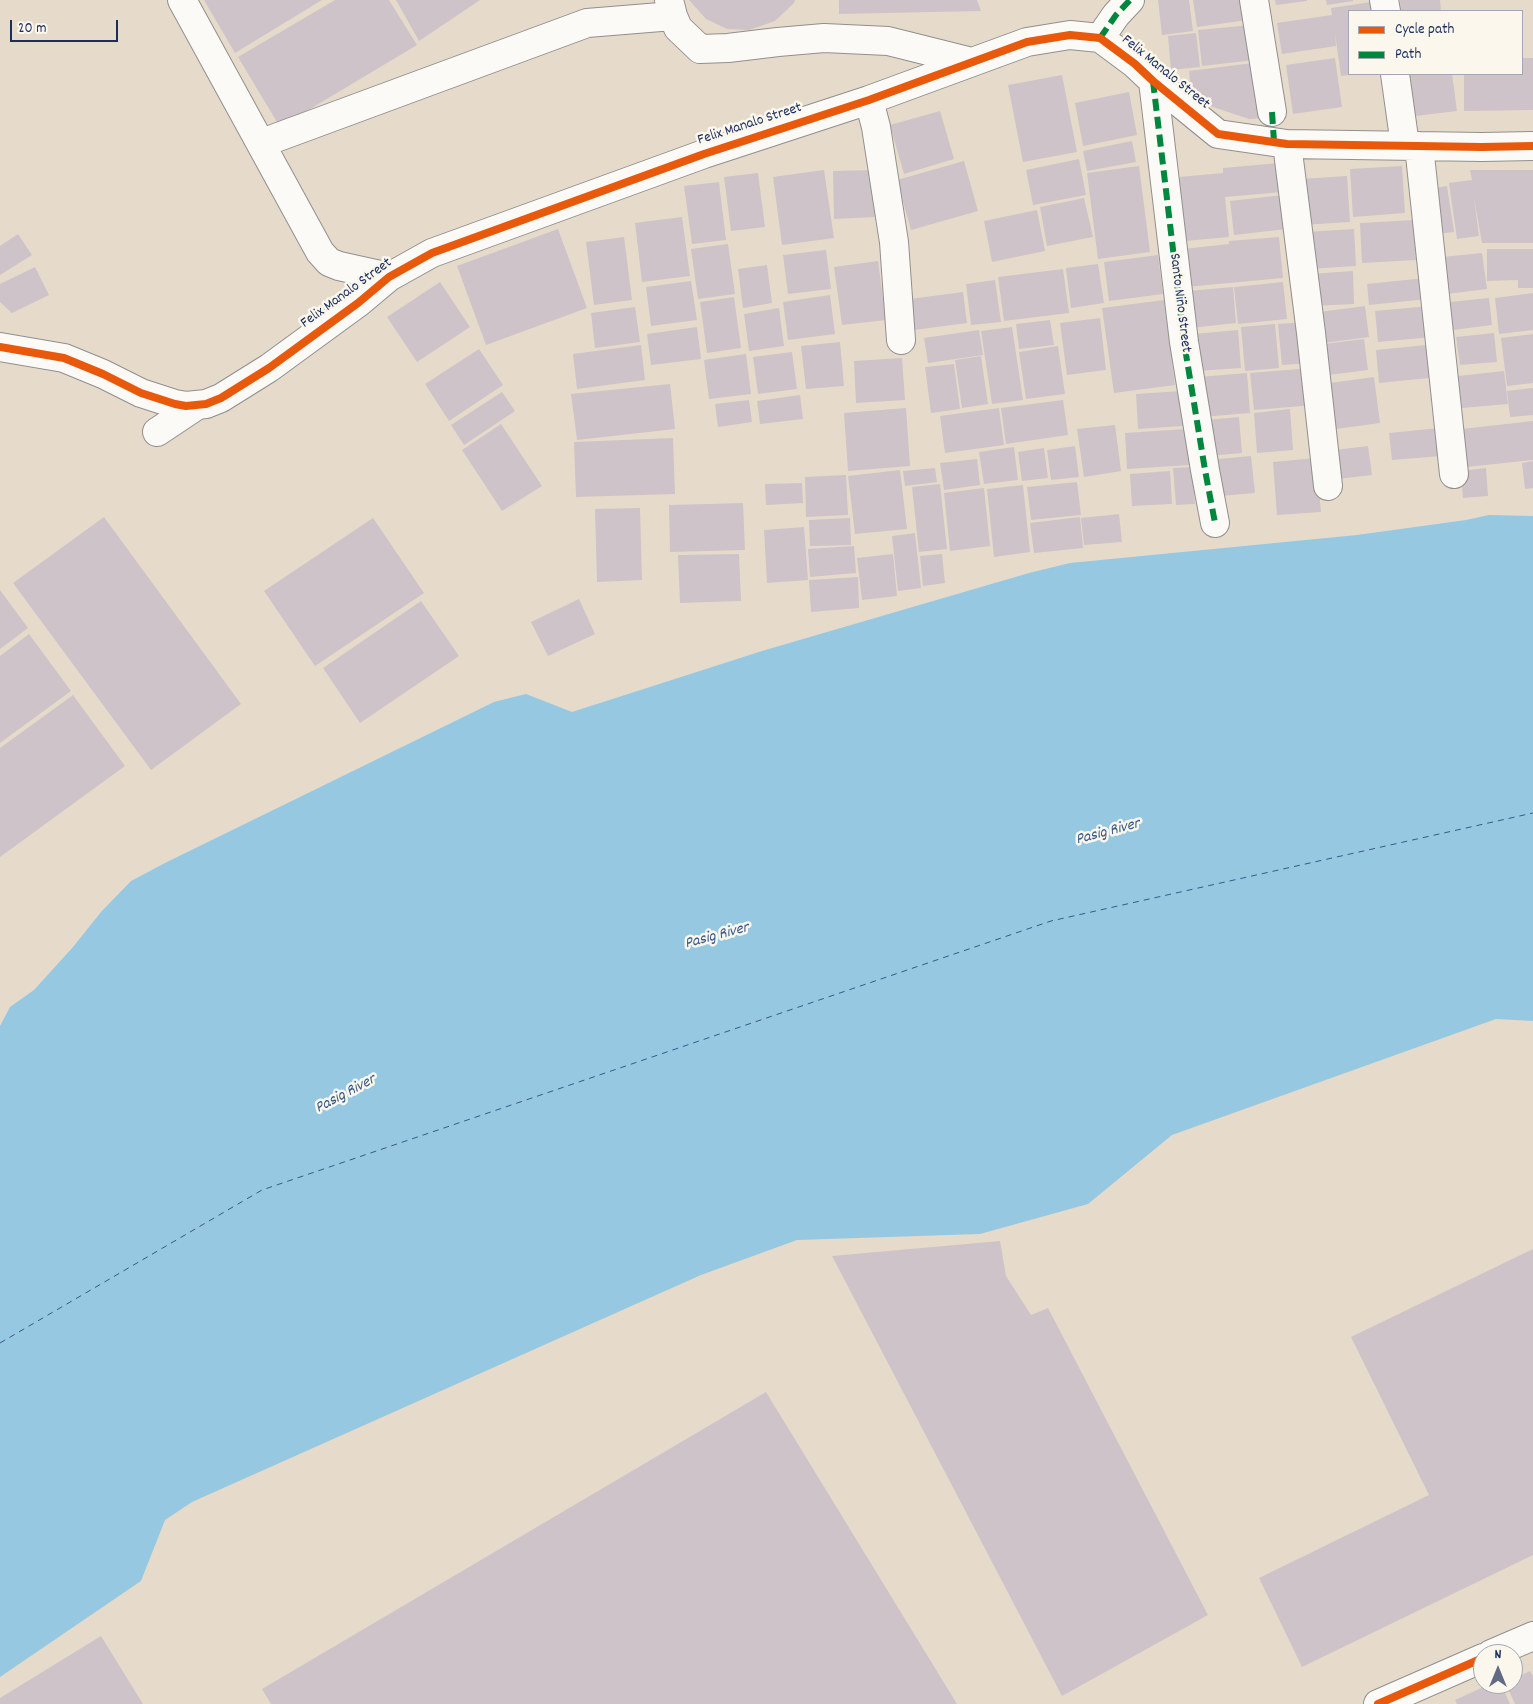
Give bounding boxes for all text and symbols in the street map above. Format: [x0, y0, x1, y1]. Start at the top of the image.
scale bar [12, 10, 120, 42]
legend [1348, 10, 1523, 75]
text: 20 m [18, 18, 46, 40]
text: Cycle path [1395, 19, 1454, 41]
street label: Felix Manalo Street [1117, 32, 1213, 114]
text: Path [1395, 44, 1421, 66]
street label: Felix Manalo Street [696, 100, 804, 150]
street label: Santo Niño Street [1164, 252, 1194, 354]
street label: Felix Manalo Street [298, 255, 396, 333]
water label: Pasig River [1074, 815, 1142, 851]
water label: Pasig River [683, 919, 751, 955]
water label: Pasig River [313, 1071, 379, 1119]
north arrow [1473, 1644, 1523, 1694]
text: N [1495, 1645, 1501, 1665]

